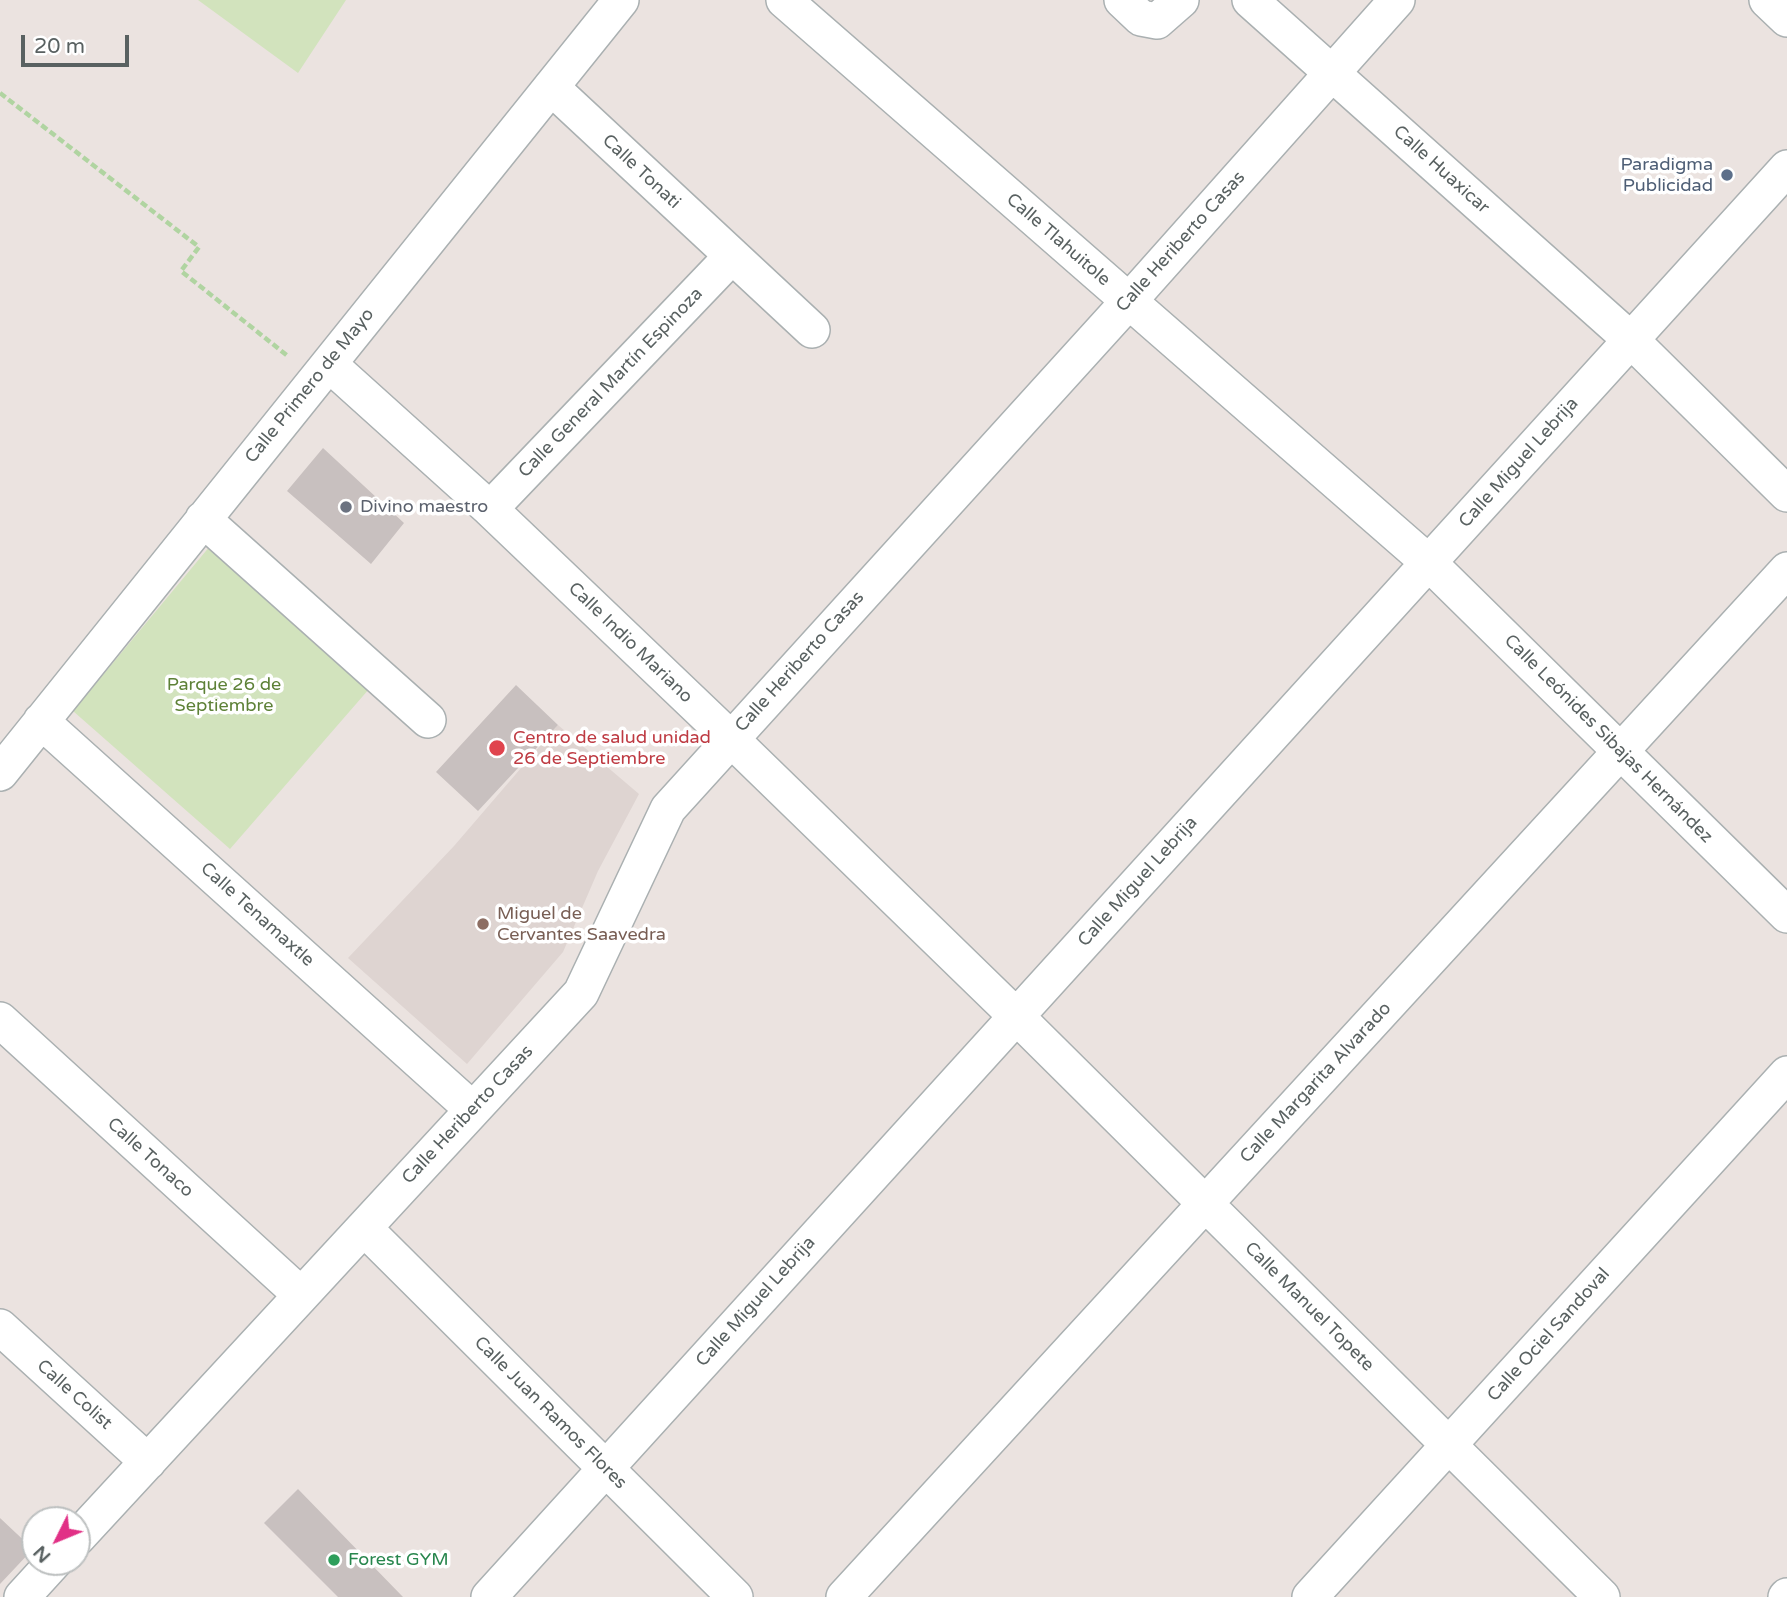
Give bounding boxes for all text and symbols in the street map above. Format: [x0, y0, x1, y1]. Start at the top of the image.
scale bar [24, 21, 133, 65]
text: 20 m [34, 34, 85, 59]
street label: Calle Huaxicar [1389, 121, 1493, 219]
street label: Calle Tonati [597, 130, 685, 214]
place label: Paradigma Publicidad [1620, 154, 1713, 196]
street label: Calle Heriberto Casas [1112, 167, 1250, 317]
marker: Paradigma Publicidad [1719, 167, 1735, 183]
street label: Calle Tlahuitole [1002, 189, 1114, 291]
street label: Calle General Martín Espinoza [514, 283, 708, 483]
street label: Calle Primero de Mayo [241, 304, 379, 468]
street label: Calle Miguel Lebrija [1455, 393, 1583, 533]
place label: Divino maestro [360, 496, 488, 518]
marker: Divino maestro [338, 499, 354, 515]
street label: Calle Indio Mariano [563, 578, 697, 708]
street label: Calle Heriberto Casas [731, 587, 869, 737]
street label: Calle Leónides Sibajas Hernández [1499, 630, 1717, 848]
park label: Parque 26 de Septiembre [167, 674, 281, 716]
place label: Centro de salud unidad 26 de Septiembre [513, 727, 711, 770]
marker: Centro de salud unidad 26 de Septiembre [487, 738, 507, 758]
street label: Calle Miguel Lebrija [1074, 812, 1202, 952]
street label: Calle Tenamaxtle [196, 858, 318, 972]
place label: Miguel de Cervantes Saavedra [497, 903, 666, 946]
marker: Miguel de Cervantes Saavedra [475, 916, 491, 932]
street label: Calle Margarita Alvarado [1236, 998, 1396, 1168]
street label: Calle Heriberto Casas [398, 1041, 538, 1189]
street label: Calle Tonaco [102, 1114, 198, 1202]
street label: Calle Miguel Lebrija [692, 1232, 820, 1372]
street label: Calle Manuel Topete [1240, 1238, 1378, 1376]
street label: Calle Ociel Sandoval [1483, 1264, 1615, 1406]
street label: Calle Juan Ramos Flores [469, 1332, 631, 1494]
street label: Calle Colist [32, 1356, 116, 1434]
north arrow [21, 1506, 91, 1576]
text: N [29, 1541, 55, 1567]
place label: Forest GYM [348, 1549, 449, 1571]
marker: Forest GYM [326, 1552, 342, 1568]

